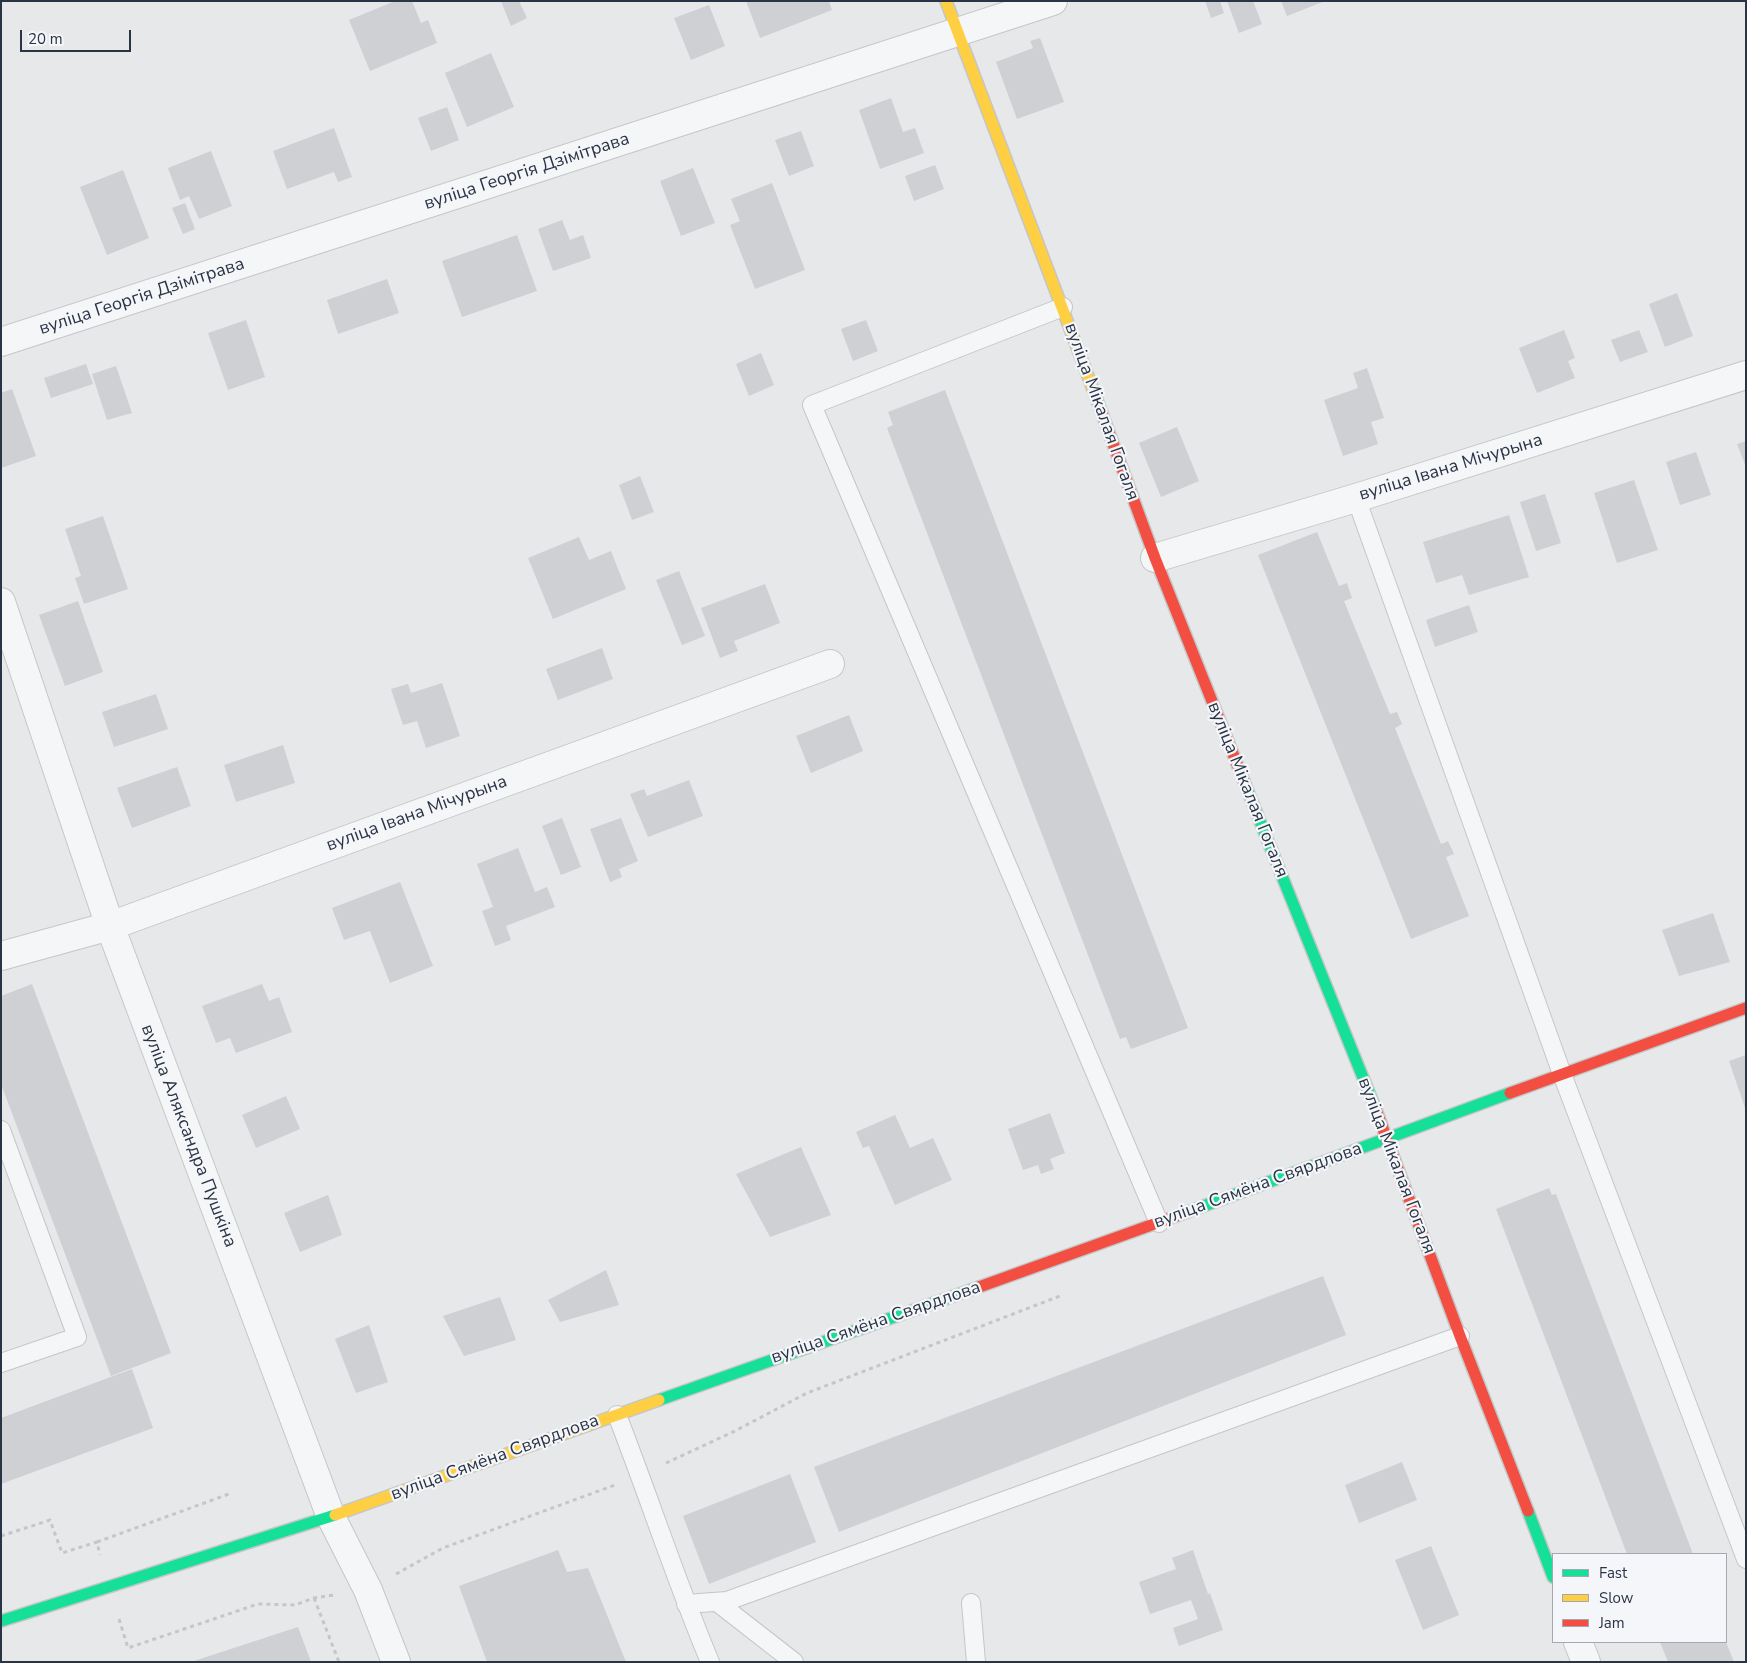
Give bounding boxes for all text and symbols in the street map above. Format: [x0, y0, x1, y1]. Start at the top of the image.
scale bar [22, 20, 134, 52]
text: 20 m [28, 29, 63, 49]
street label: вуліца Георгія Дзімітрава [422, 129, 632, 215]
street label: вуліца Георгія Дзімітрава [37, 254, 247, 340]
street label: вуліца Мікалая Гогаля [1059, 320, 1143, 504]
street label: вуліца Івана Мічурына [1357, 430, 1545, 506]
street label: вуліца Мікалая Гогаля [1202, 699, 1292, 881]
street label: вуліца Івана Мічурына [324, 771, 510, 857]
street label: вуліца Аляксандра Пушкіна [135, 1021, 241, 1251]
street label: вуліца Мікалая Гогаля [1352, 1075, 1440, 1257]
street label: вуліца Сямёна Свярдлова [1151, 1138, 1365, 1234]
street label: вуліца Сямёна Свярдлова [769, 1277, 983, 1369]
street label: вуліца Сямёна Свярдлова [388, 1410, 602, 1506]
legend [1552, 1553, 1727, 1643]
text: Fast [1599, 1563, 1627, 1583]
text: Slow [1599, 1588, 1633, 1608]
text: Jam [1599, 1613, 1625, 1633]

